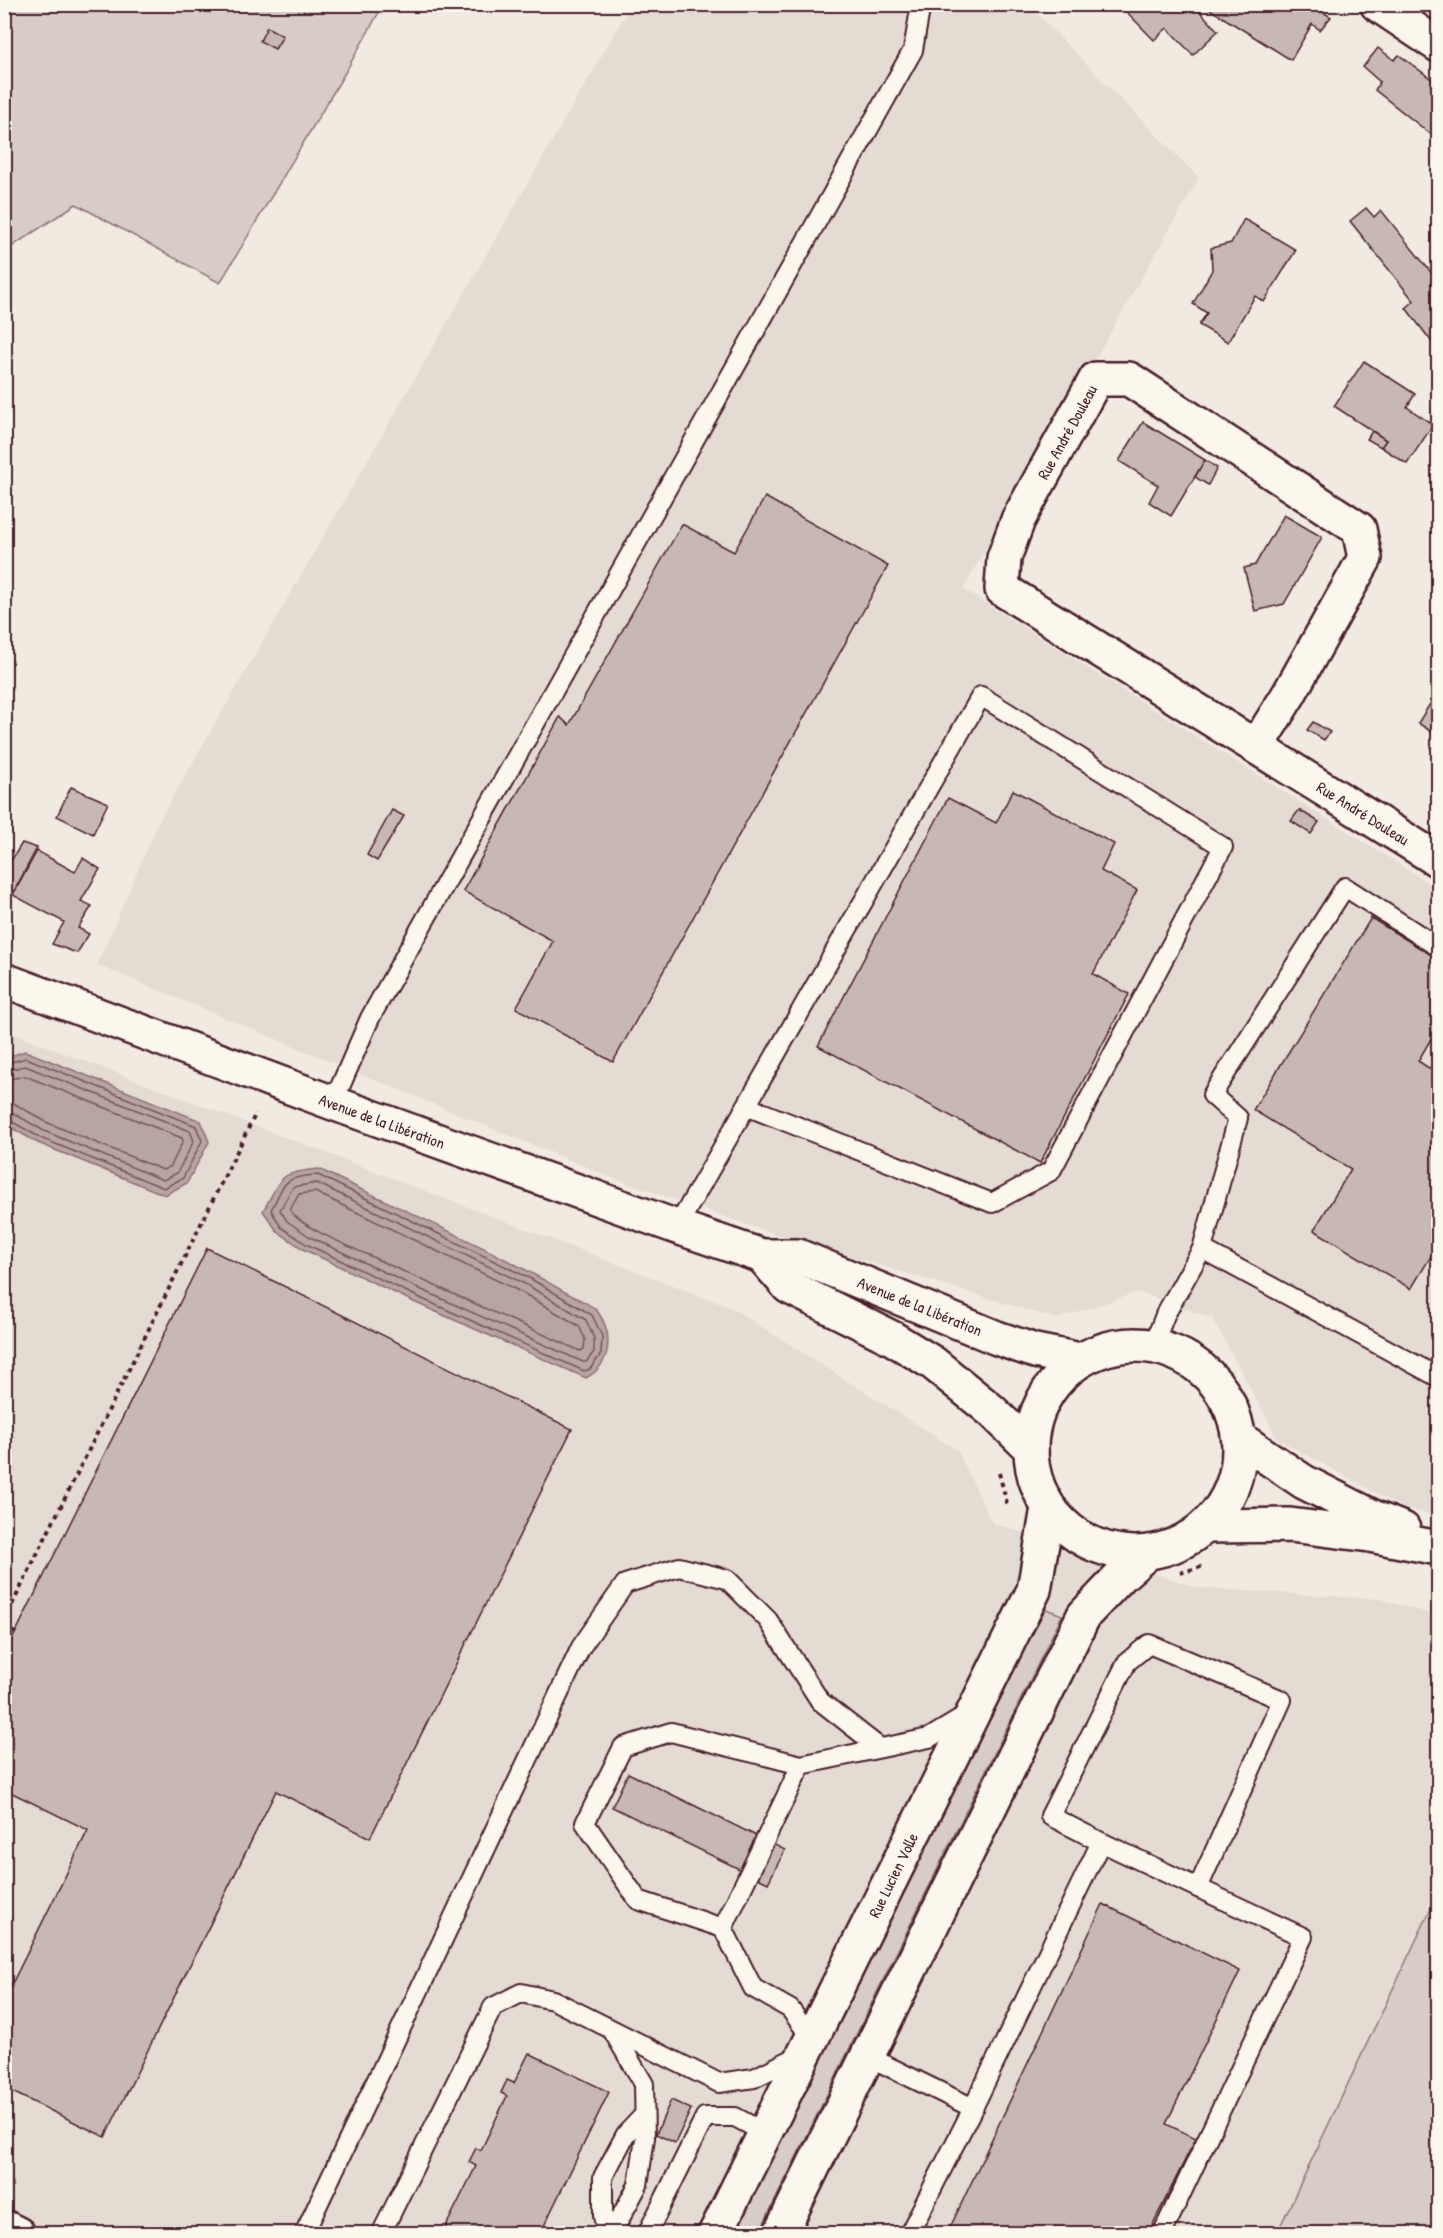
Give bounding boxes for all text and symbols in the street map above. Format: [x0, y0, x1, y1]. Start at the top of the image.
street label: Rue André Douleau [1032, 380, 1102, 483]
street label: Rue André Douleau [1313, 776, 1414, 850]
street label: Avenue de la Libération [316, 1088, 448, 1154]
street label: Avenue de la Libération [854, 1271, 986, 1341]
street label: Rue Lucien Volle [863, 1828, 923, 1921]

